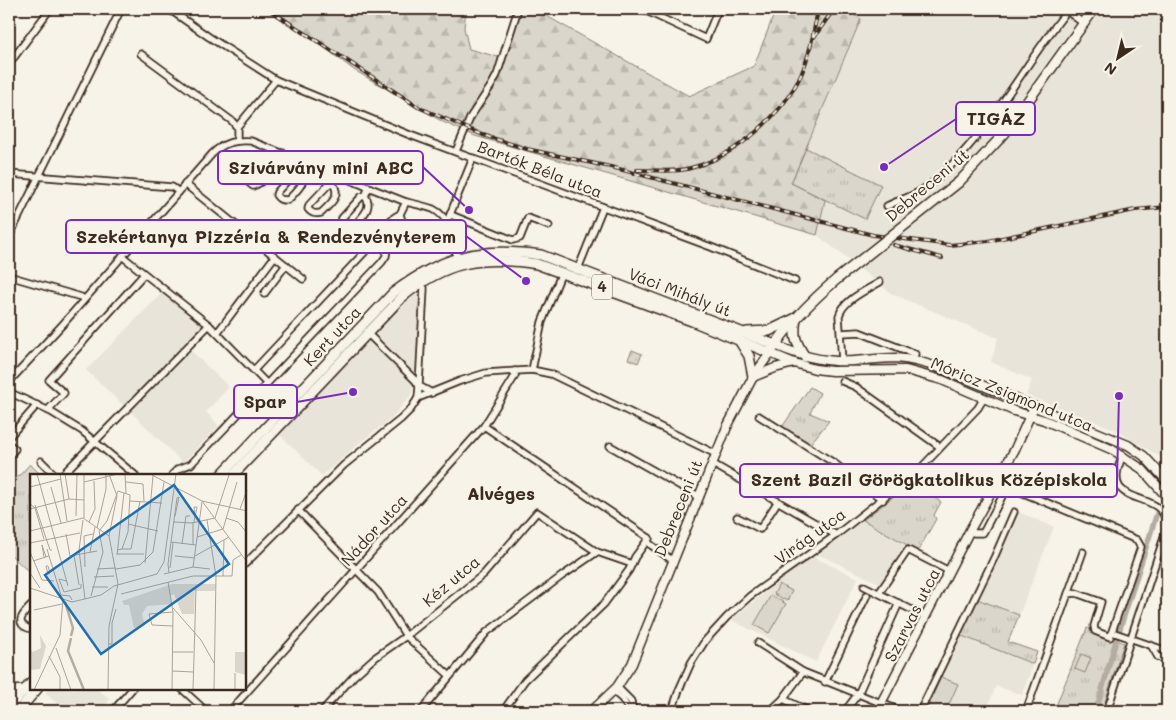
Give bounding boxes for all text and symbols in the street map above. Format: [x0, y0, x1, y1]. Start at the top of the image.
north arrow [1094, 32, 1144, 82]
text: N [1100, 58, 1120, 80]
callout: TIGÁZ [956, 102, 1035, 135]
text: TIGÁZ [966, 106, 1026, 130]
street label: Bartók Béla utca [475, 135, 606, 202]
street label: Debreceni út [880, 143, 973, 226]
callout: Szivárvány mini ABC [218, 151, 423, 184]
text: Szivárvány mini ABC [229, 155, 413, 179]
callout: Szekértanya Pizzéria & Rendezvényterem [66, 220, 466, 253]
text: Szekértanya Pizzéria & Rendezvényterem [76, 224, 456, 248]
street label: Váci Mihály út [626, 262, 735, 321]
road number: 4 [592, 274, 612, 300]
street label: Kert utca [298, 301, 365, 370]
street label: Móricz Zsigmond utca [928, 351, 1096, 436]
callout: Spar [234, 385, 297, 418]
text: Spar [243, 389, 287, 413]
street label: Debreceni út [649, 456, 707, 560]
callout: Szent Bazil Görögkatolikus Középiskola [740, 464, 1117, 497]
text: Szent Bazil Görögkatolikus Középiskola [751, 467, 1107, 491]
inset map [30, 474, 246, 690]
district label: Alvéges [467, 481, 535, 505]
street label: Nádor utca [336, 489, 411, 570]
street label: Virág utca [770, 503, 849, 568]
street label: Kéz utca [418, 550, 484, 611]
street label: Szarvas utca [879, 564, 944, 665]

